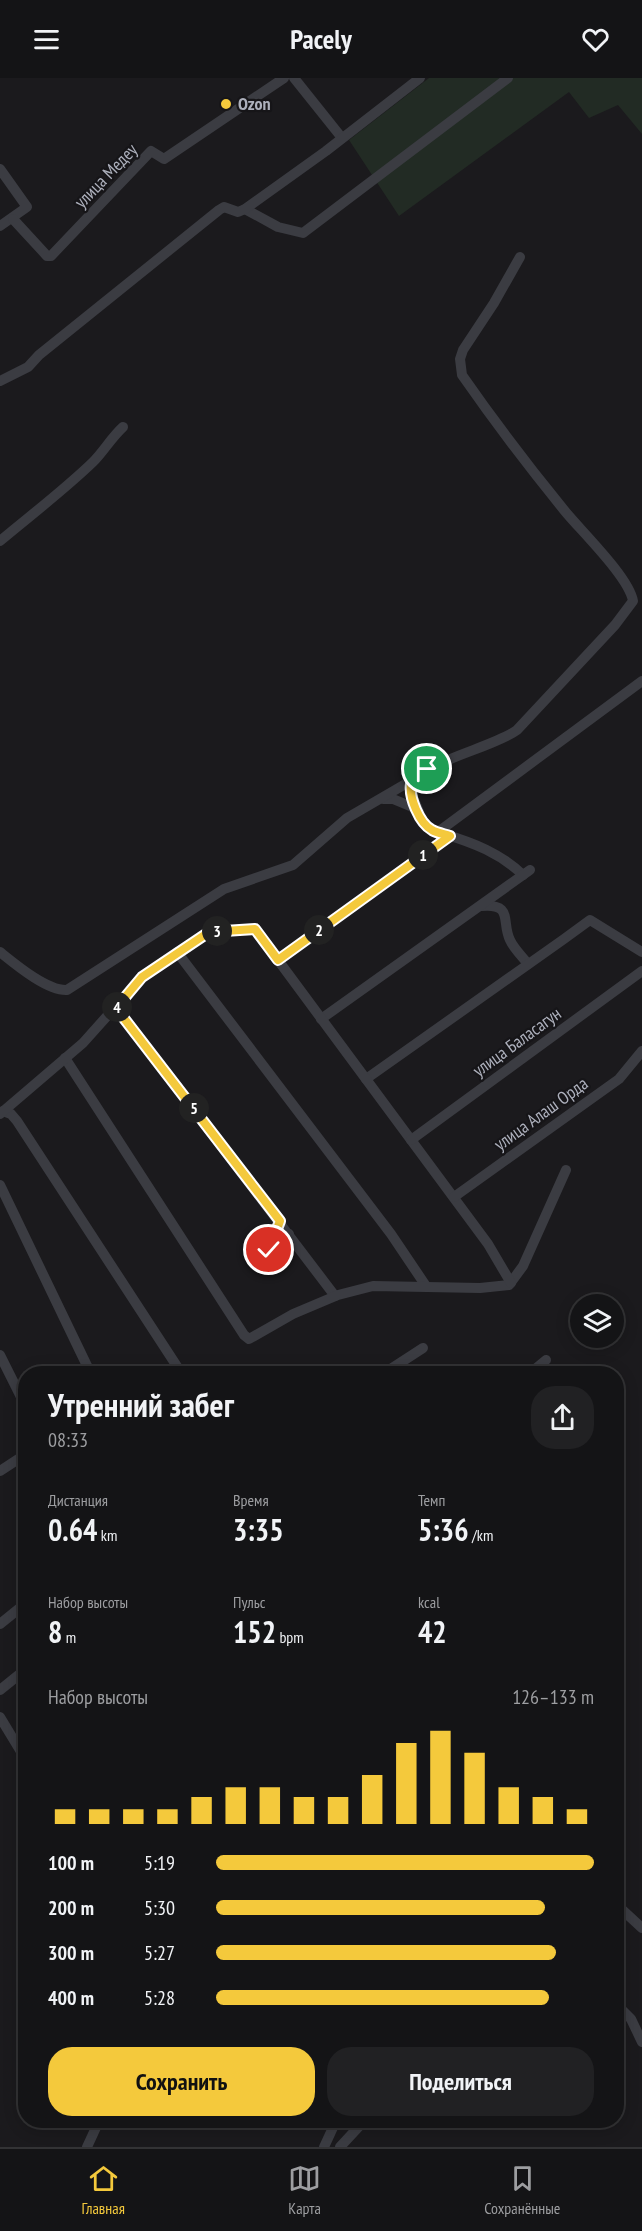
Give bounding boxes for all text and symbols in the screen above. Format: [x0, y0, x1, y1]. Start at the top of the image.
text: Pacely [290, 22, 352, 56]
icon: menu [30, 23, 63, 56]
icon: heart [579, 23, 612, 56]
place label: Ozon [238, 92, 271, 115]
marker: Ozon [219, 97, 233, 111]
street label: улица Медеу [69, 138, 142, 213]
pin [401, 743, 452, 794]
icon: arrive [410, 752, 443, 785]
pin: 1 [408, 840, 438, 870]
text: 1 [419, 845, 427, 865]
pin: 2 [304, 915, 334, 945]
pin: 3 [202, 916, 232, 946]
text: 2 [315, 920, 323, 940]
text: 3 [213, 921, 221, 941]
pin: 4 [102, 992, 132, 1022]
text: 4 [113, 997, 121, 1017]
street label: улица Баласагун [468, 1002, 566, 1081]
street label: улица Алаш Орда [489, 1072, 592, 1155]
pin: 5 [179, 1093, 209, 1123]
text: 5 [190, 1098, 198, 1118]
pin [243, 1224, 294, 1275]
icon: check [252, 1233, 285, 1266]
map controls [570, 1294, 624, 1348]
button: layers [570, 1294, 624, 1348]
text: Утренний забег [48, 1383, 234, 1426]
button: share [531, 1386, 594, 1449]
text: 08:33 [48, 1427, 88, 1453]
text: Дистанция [48, 1490, 108, 1510]
text: Время [233, 1490, 269, 1510]
text: Темп [418, 1490, 445, 1510]
text: 0.64 [48, 1510, 97, 1549]
text: 3:35 [233, 1510, 284, 1549]
text: 5:36 [418, 1510, 469, 1549]
text: km [97, 1525, 117, 1545]
text: /km [469, 1525, 493, 1545]
text: Набор высоты [48, 1592, 128, 1612]
text: Пульс [233, 1592, 265, 1612]
text: kcal [418, 1592, 440, 1612]
text: 8 [48, 1612, 62, 1651]
text: 152 [233, 1612, 276, 1651]
text: 42 [418, 1612, 447, 1651]
text: m [62, 1627, 76, 1647]
text: bpm [276, 1627, 304, 1647]
text: Набор высоты [48, 1684, 148, 1710]
text: 126–133 m [512, 1684, 594, 1710]
text: 100 m [48, 1850, 94, 1876]
text: 5:19 [144, 1850, 175, 1876]
text: 200 m [48, 1895, 94, 1921]
text: 5:30 [144, 1895, 175, 1921]
text: 300 m [48, 1940, 94, 1966]
text: 5:27 [144, 1940, 175, 1966]
text: 400 m [48, 1985, 94, 2011]
text: 5:28 [144, 1985, 175, 2011]
button: Сохранить [48, 2047, 315, 2116]
button: Поделиться [327, 2047, 594, 2116]
tab: Главная [82, 2162, 125, 2218]
tab: Карта [288, 2162, 321, 2218]
tab: Сохранённые [484, 2162, 560, 2218]

